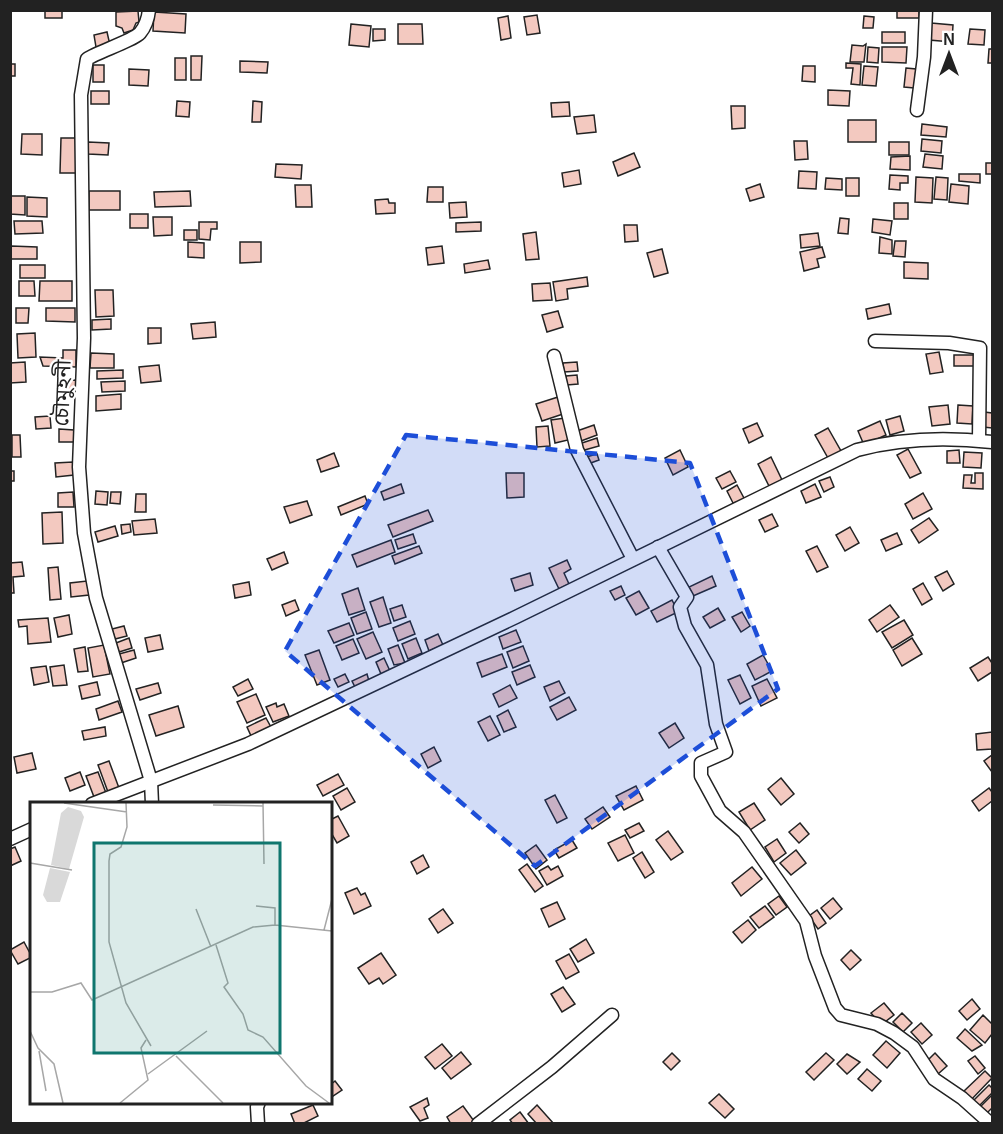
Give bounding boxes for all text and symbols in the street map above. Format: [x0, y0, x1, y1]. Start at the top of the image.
north arrow [919, 24, 979, 84]
text: N [943, 31, 955, 48]
street label: চৌমুহনী [49, 359, 76, 427]
inset map [30, 802, 332, 1104]

